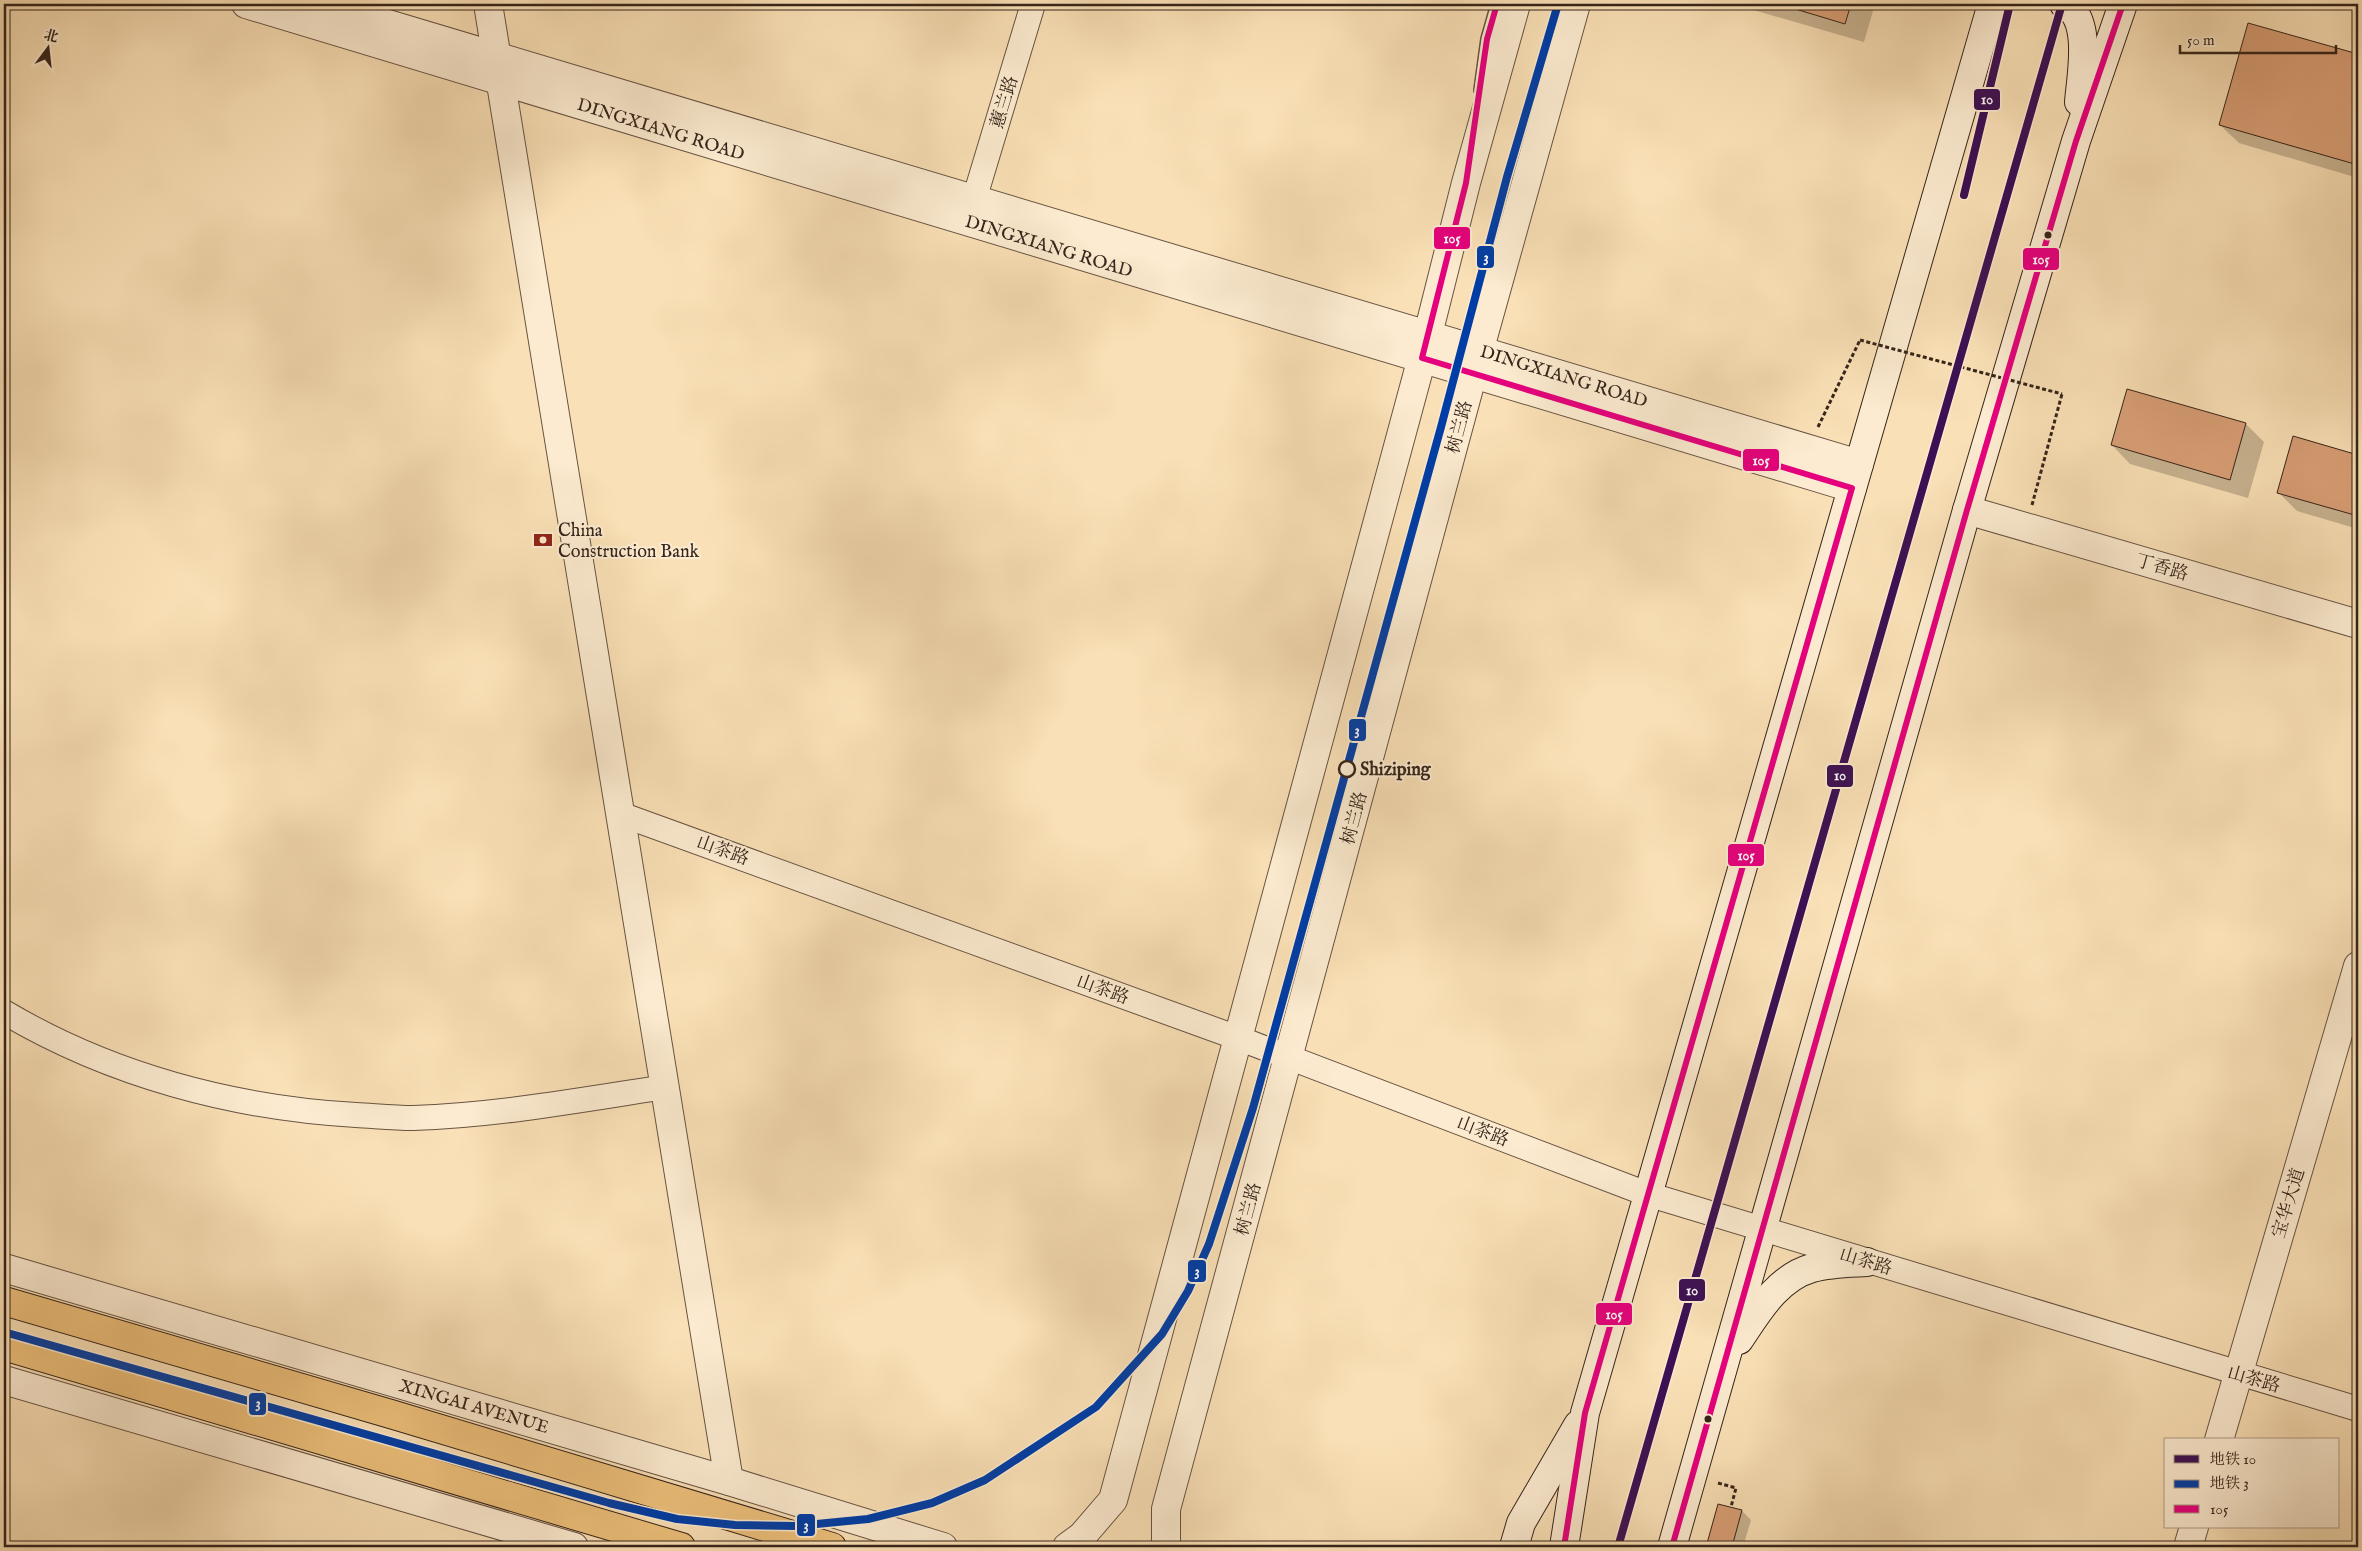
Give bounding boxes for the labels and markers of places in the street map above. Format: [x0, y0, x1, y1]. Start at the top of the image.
unlabelled marker [2043, 230, 2053, 240]
place label: China Construction Bank [558, 520, 700, 564]
bank icon: China Construction Bank [532, 529, 554, 551]
place label: Shiziping [1360, 759, 1432, 782]
marker: Shiziping [1338, 760, 1356, 778]
unlabelled marker [1703, 1414, 1713, 1424]

